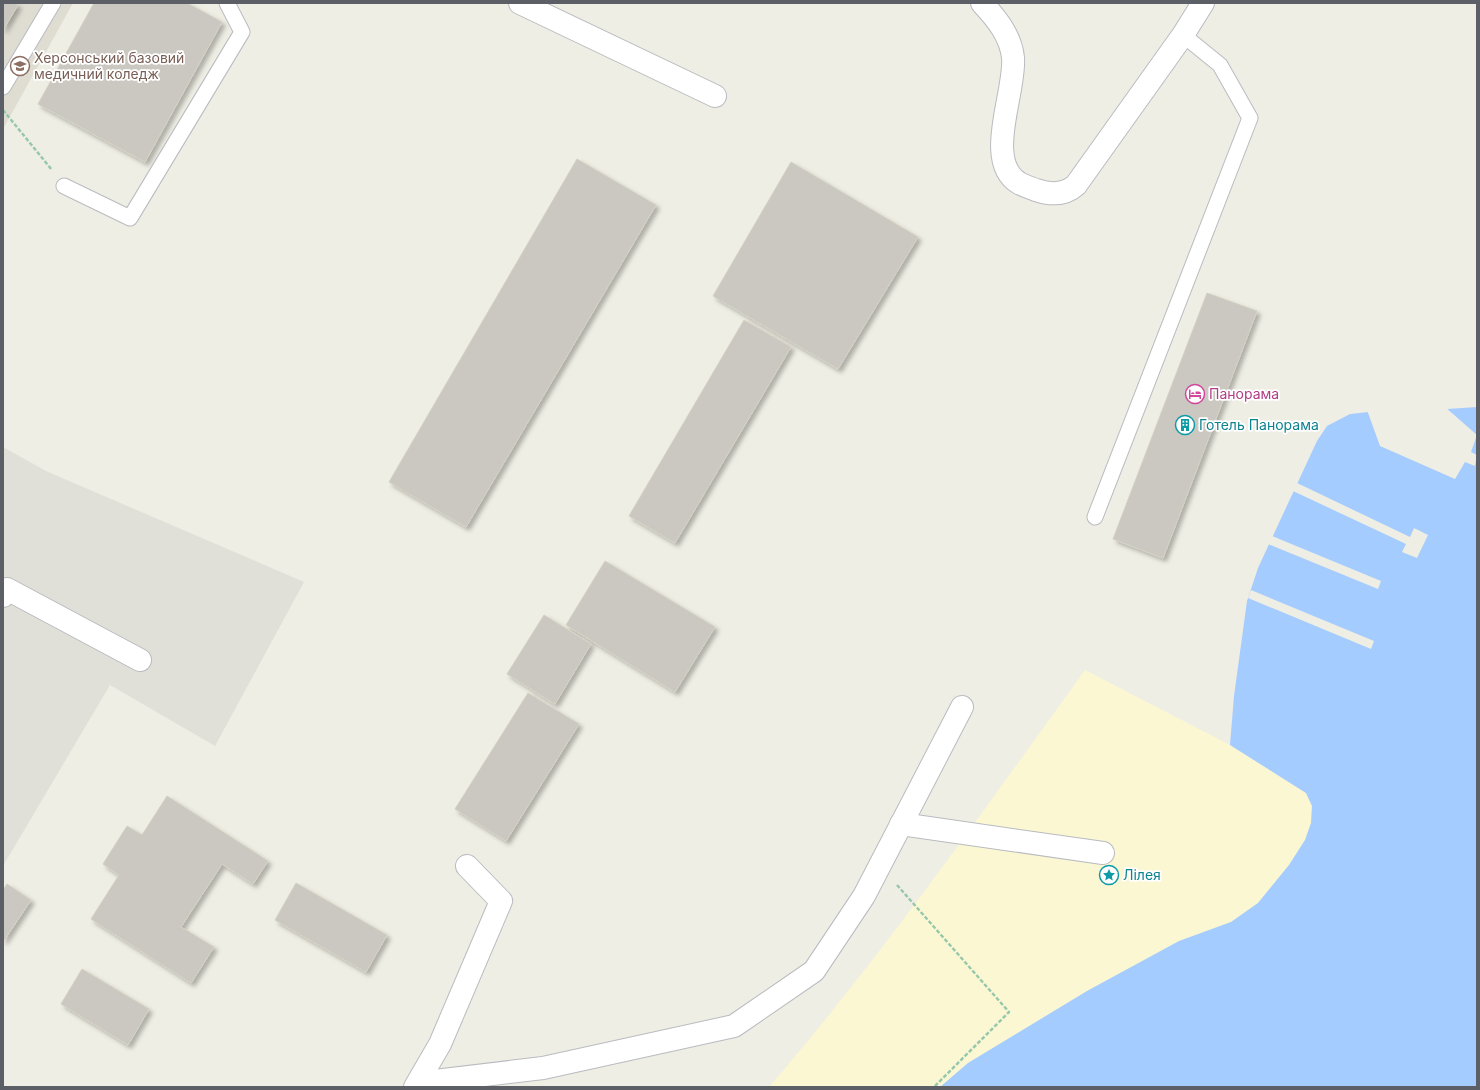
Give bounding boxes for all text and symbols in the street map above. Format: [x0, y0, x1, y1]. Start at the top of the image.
place label: Херсонський базовий медичний коледж [34, 49, 184, 82]
school or university icon: Херсонський базовий медичний коледж [9, 55, 31, 77]
hotel icon: Панорама [1184, 383, 1206, 405]
place label: Панорама [1209, 385, 1279, 402]
building icon: Готель Панорама [1174, 414, 1196, 436]
place label: Готель Панорама [1199, 416, 1319, 433]
place icon: Лілея [1098, 864, 1120, 886]
place label: Лілея [1123, 866, 1161, 883]

